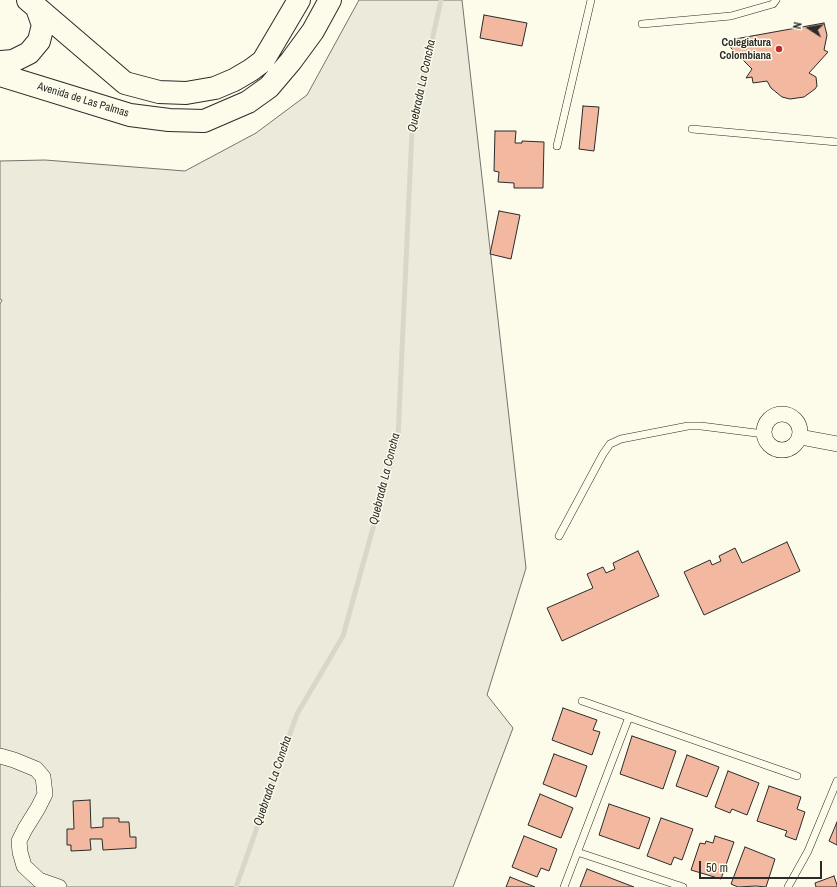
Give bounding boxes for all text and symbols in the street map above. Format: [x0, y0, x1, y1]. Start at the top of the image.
north arrow [789, 8, 829, 48]
text: N [790, 21, 805, 30]
place label: Colegiatura Colombiana [719, 36, 771, 62]
water label: Quebrada La Concha [405, 38, 439, 134]
marker: Colegiatura Colombiana [774, 44, 784, 54]
street label: Avenida de Las Palmas [36, 80, 130, 120]
water label: Quebrada La Concha [367, 432, 403, 526]
water label: Quebrada La Concha [251, 734, 295, 828]
scale bar [701, 853, 824, 879]
text: 50 m [706, 860, 728, 876]

